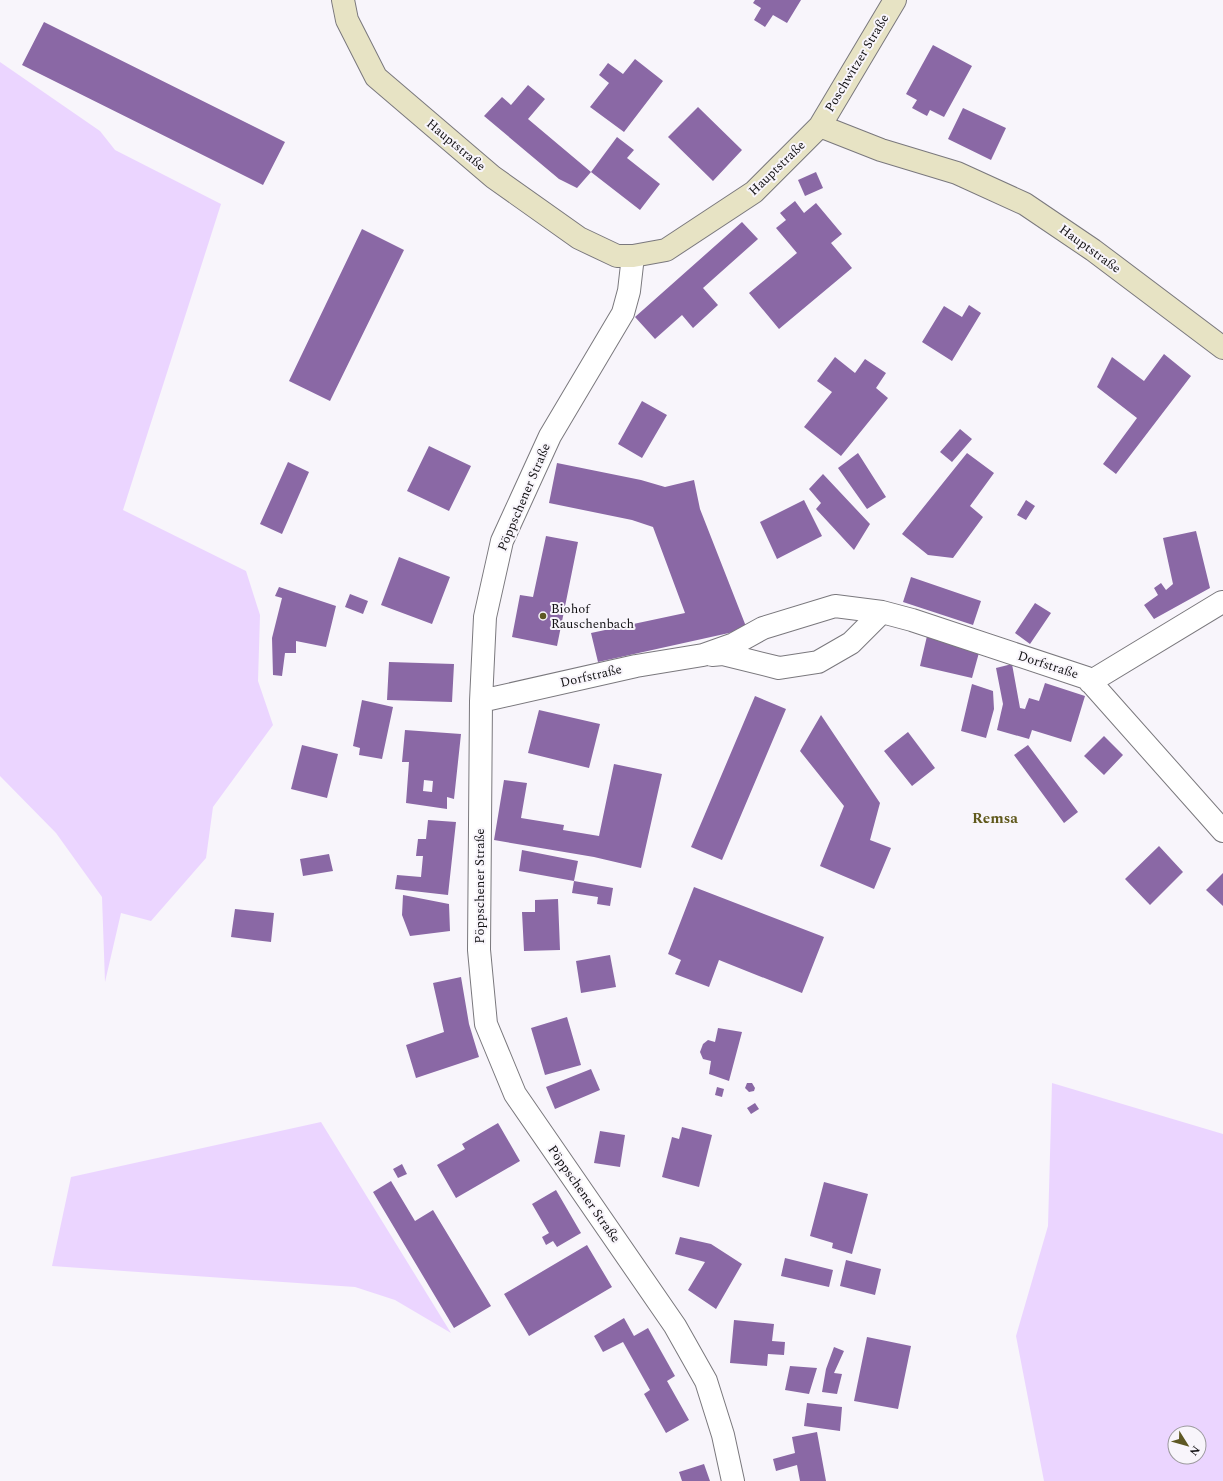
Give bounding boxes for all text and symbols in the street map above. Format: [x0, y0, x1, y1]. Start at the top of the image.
street label: Poschwitzer Straße [820, 10, 894, 116]
street label: Hauptstraße [422, 114, 490, 176]
street label: Hauptstraße [744, 136, 810, 200]
street label: Hauptstraße [1055, 220, 1125, 278]
street label: Pöppschener Straße [492, 440, 556, 554]
place label: Biohof Rauschenbach [551, 599, 634, 634]
marker: Biohof Rauschenbach [538, 611, 548, 621]
street label: Dorfstraße [1015, 646, 1081, 684]
street label: Dorfstraße [558, 659, 624, 693]
district label: Remsa [972, 807, 1018, 830]
street label: Pöppschener Straße [470, 828, 490, 944]
street label: Pöppschener Straße [543, 1141, 625, 1247]
north arrow [1167, 1425, 1207, 1465]
text: N [1185, 1442, 1204, 1459]

